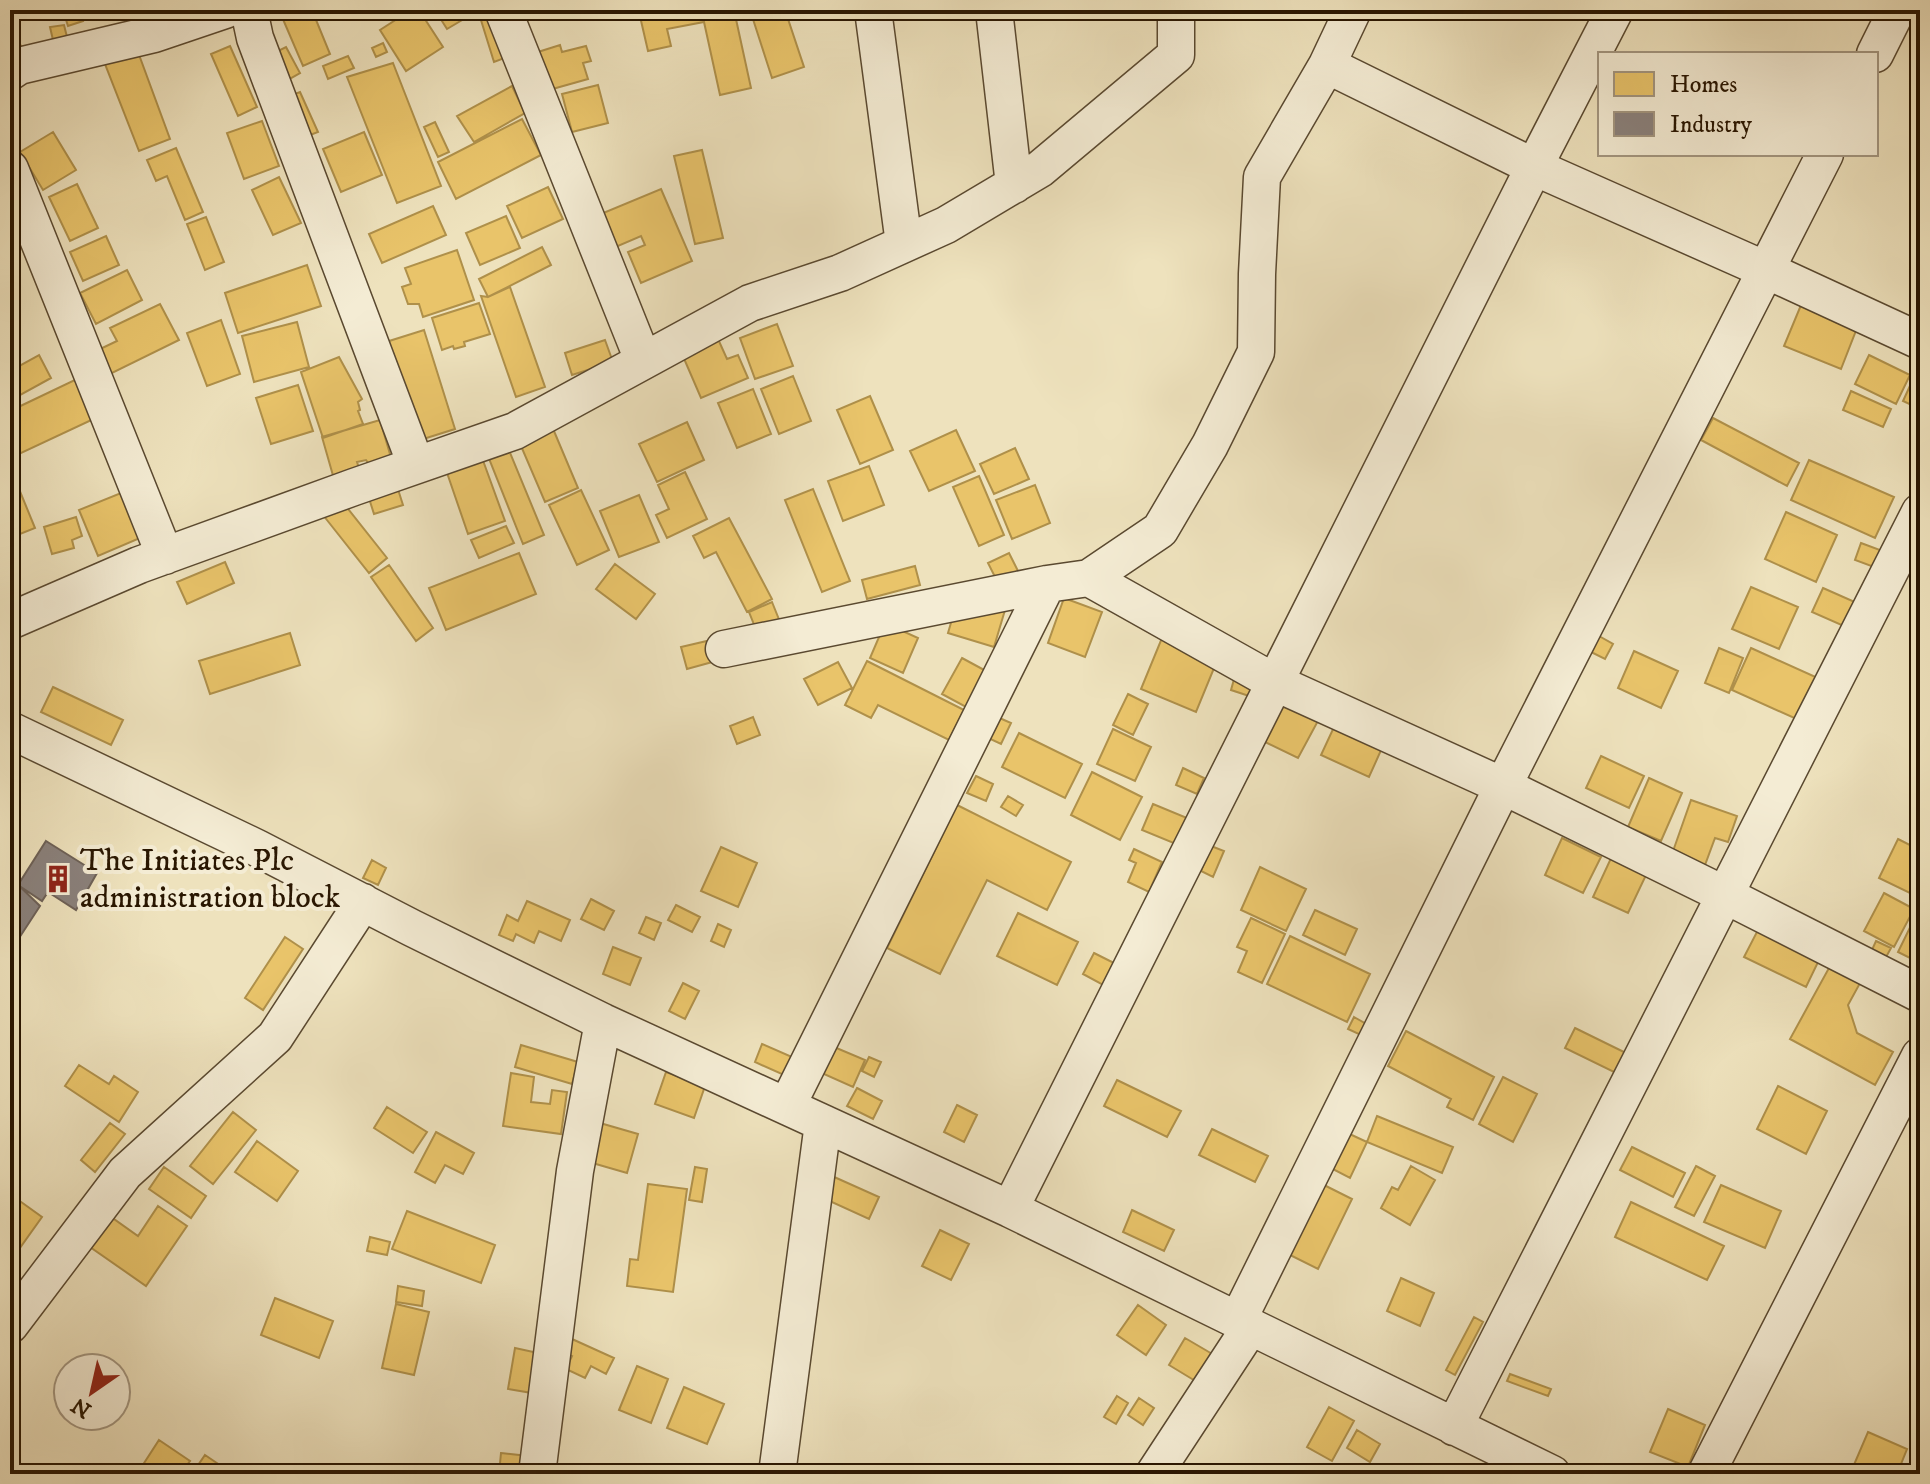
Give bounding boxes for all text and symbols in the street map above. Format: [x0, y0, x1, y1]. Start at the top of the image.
legend [1598, 52, 1878, 156]
text: Homes [1670, 70, 1737, 100]
text: Industry [1670, 110, 1753, 140]
place label: The Initiates Plc administration block [80, 841, 341, 918]
building icon: The Initiates Plc administration block [43, 864, 73, 894]
north arrow [52, 1352, 132, 1432]
text: N [67, 1391, 97, 1424]

